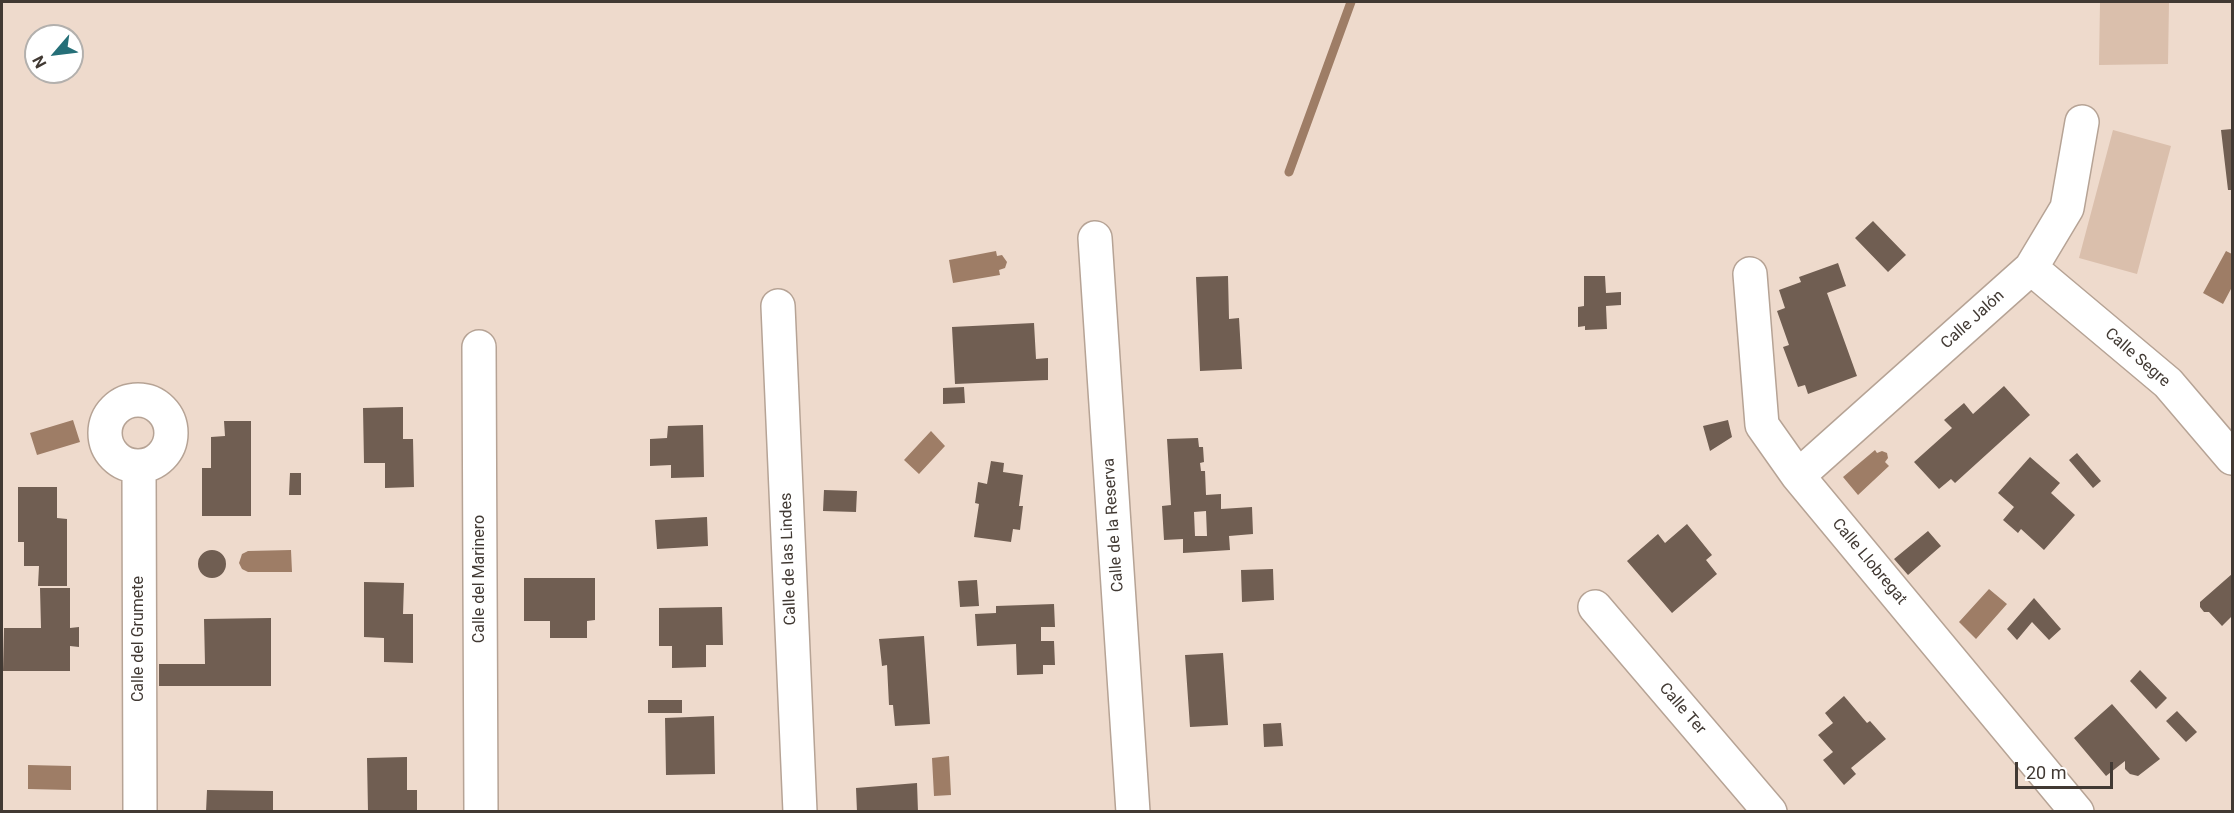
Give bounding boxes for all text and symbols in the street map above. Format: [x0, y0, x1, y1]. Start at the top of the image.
north arrow [24, 24, 84, 84]
text: N [28, 52, 50, 71]
street label: Calle Jalón [1937, 287, 2009, 353]
street label: Calle Segre [2100, 324, 2174, 392]
street label: Calle de la Reserva [1100, 457, 1128, 593]
street label: Calle de las Lindes [777, 492, 801, 626]
street label: Calle del Marinero [470, 515, 490, 643]
street label: Calle Llobregat [1827, 515, 1911, 609]
street label: Calle del Grumete [129, 576, 149, 702]
street label: Calle Ter [1654, 679, 1710, 739]
scale bar [2018, 750, 2116, 788]
text: 20 m [2026, 762, 2066, 783]

